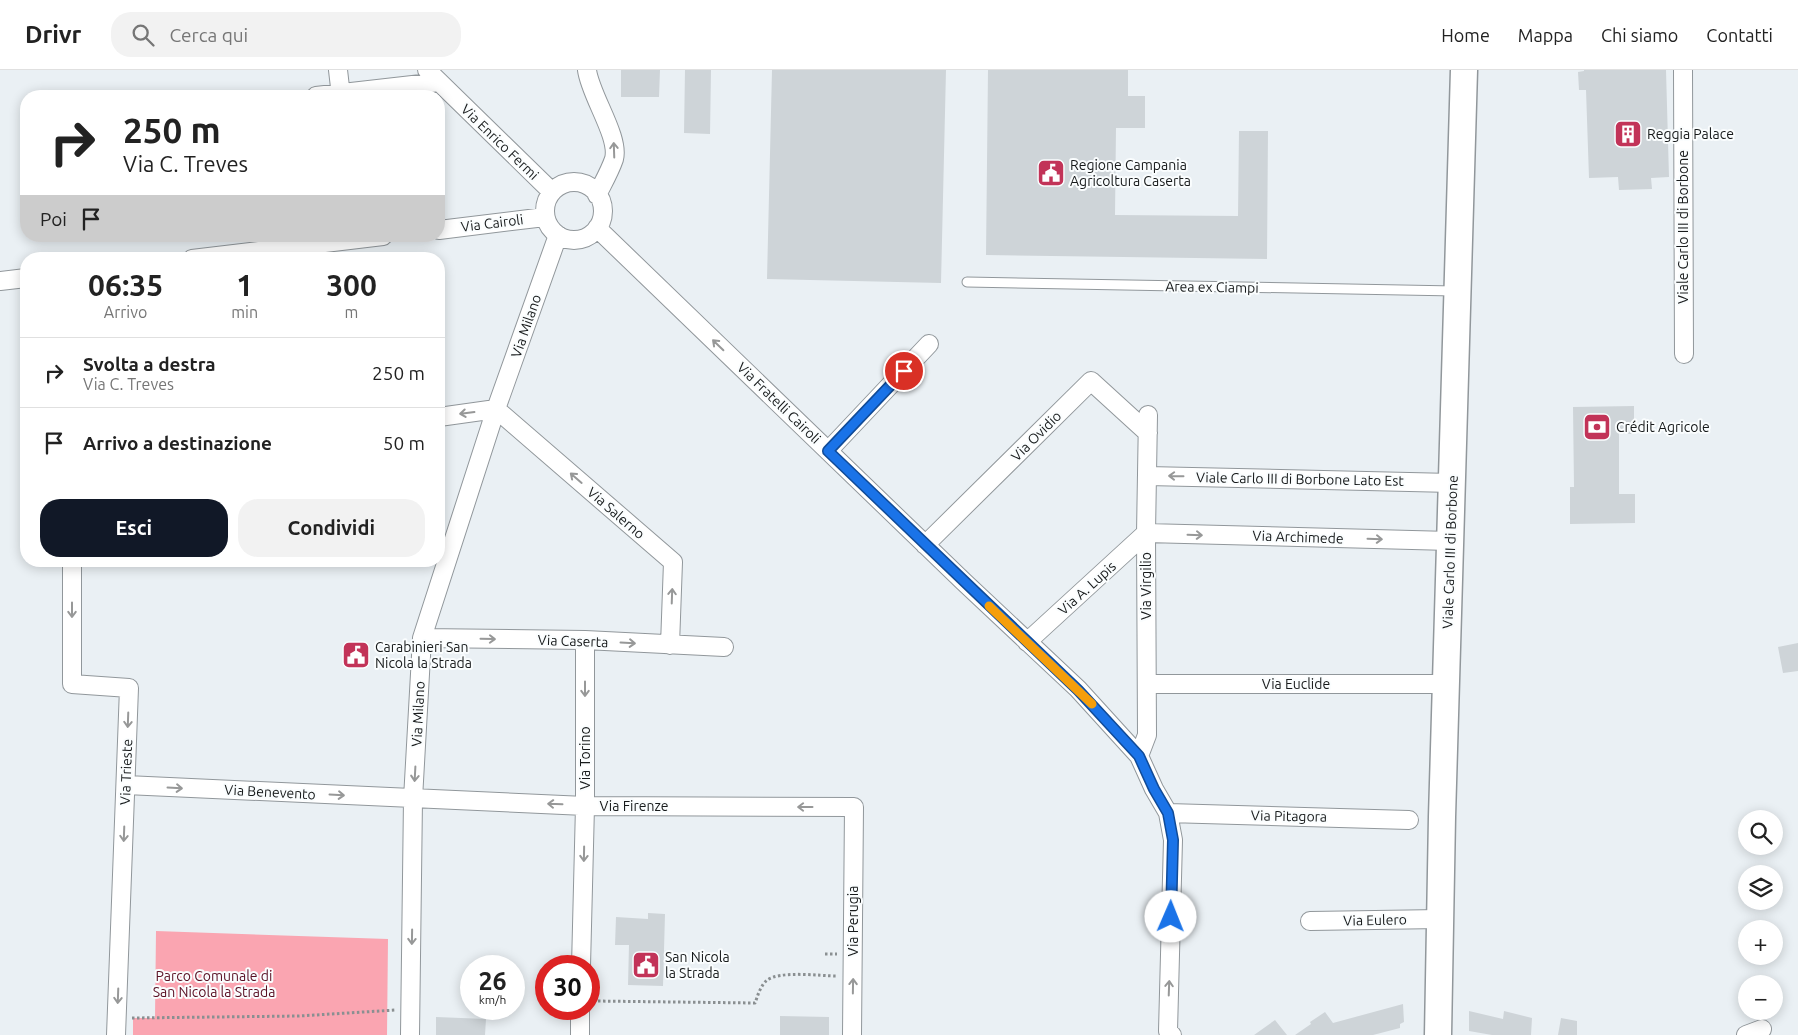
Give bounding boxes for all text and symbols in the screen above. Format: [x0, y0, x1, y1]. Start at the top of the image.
search box [111, 12, 461, 57]
text: Drivr [25, 21, 81, 48]
icon: search [129, 21, 157, 49]
text: Cerca qui [169, 24, 248, 46]
text: Home [1441, 25, 1490, 45]
text: Mappa [1518, 25, 1573, 45]
text: Chi siamo [1601, 25, 1678, 45]
text: Contatti [1706, 25, 1773, 45]
street label: Via Enrico Fermi [458, 101, 542, 183]
icon: right [40, 110, 105, 175]
text: 250 m [123, 110, 221, 150]
building icon: Reggia Palace [1613, 119, 1643, 149]
place label: Reggia Palace [1647, 126, 1734, 142]
one-way arrow [609, 142, 619, 158]
street label: Viale Carlo III di Borbone [1675, 150, 1691, 304]
text: Via C. Treves [123, 151, 248, 176]
place label: Regione Campania Agricoltura Caserta [1070, 157, 1191, 189]
public building icon: Regione Campania Agricoltura Caserta [1036, 158, 1066, 188]
icon: arrive [77, 205, 105, 233]
text: Poi [40, 208, 67, 230]
street label: Via Cairoli [460, 211, 524, 235]
text: 06:35 [88, 268, 163, 302]
text: 1 [236, 268, 253, 302]
text: 300 [326, 268, 377, 302]
street label: Area ex Ciampi [1165, 278, 1259, 296]
street label: Via Milano [508, 292, 544, 360]
text: Arrivo [104, 303, 147, 321]
text: min [231, 303, 258, 321]
text: m [345, 303, 358, 321]
one-way arrow [712, 339, 725, 351]
pin [883, 350, 925, 392]
text: Svolta a destra [83, 353, 216, 375]
icon: arrive [890, 357, 918, 385]
icon: right [40, 359, 68, 387]
street label: Via Fratelli Cairoli [734, 359, 824, 447]
text: 250 m [372, 362, 425, 384]
text: Via C. Treves [83, 375, 174, 393]
one-way arrow [460, 408, 476, 418]
street label: Via Ovidio [1008, 408, 1064, 464]
bank icon: Crédit Agricole [1582, 412, 1612, 442]
place label: Crédit Agricole [1616, 419, 1710, 435]
icon: arrive [40, 429, 68, 457]
text: Arrivo a destinazione [83, 432, 272, 454]
text: 50 m [383, 432, 425, 454]
street label: Viale Carlo III di Borbone Lato Est [1196, 469, 1405, 489]
one-way arrow [1168, 471, 1184, 481]
one-way arrow [569, 472, 582, 484]
street label: Viale Carlo III di Borbone [1439, 475, 1461, 629]
street label: Via Salerno [584, 484, 648, 542]
button: Esci [40, 499, 228, 557]
button: Condividi [238, 499, 425, 557]
street label: Via Archimede [1252, 527, 1344, 547]
one-way arrow [1187, 530, 1203, 539]
one-way arrow [1367, 535, 1383, 544]
street label: Via Virgilio [1138, 552, 1154, 620]
street label: Via A. Lupis [1055, 558, 1119, 618]
one-way arrow [667, 589, 677, 605]
one-way arrow [67, 602, 77, 618]
street label: Via Caserta [537, 632, 609, 650]
one-way arrow [480, 634, 496, 644]
one-way arrow [619, 638, 635, 647]
place label: Carabinieri San Nicola la Strada [375, 639, 472, 671]
public building icon: Carabinieri San Nicola la Strada [341, 640, 371, 670]
street label: Via Euclide [1262, 676, 1330, 692]
one-way arrow [580, 680, 590, 697]
street label: Via Milano [408, 681, 428, 747]
one-way arrow [123, 711, 132, 727]
street label: Via Torino [577, 726, 593, 790]
street label: Via Trieste [117, 739, 135, 805]
one-way arrow [410, 766, 419, 782]
street label: Via Benevento [224, 782, 316, 802]
one-way arrow [166, 783, 182, 792]
one-way arrow [329, 791, 345, 800]
street label: Via Firenze [600, 798, 668, 814]
one-way arrow [547, 800, 563, 809]
one-way arrow [797, 802, 814, 812]
street label: Via Pitagora [1251, 807, 1327, 825]
map controls [1738, 810, 1783, 1020]
button: search [1738, 810, 1783, 855]
one-way arrow [119, 826, 129, 842]
one-way arrow [579, 846, 589, 862]
button: layers [1738, 865, 1783, 910]
street label: Via Perugia [845, 886, 861, 956]
position arrow [1144, 890, 1196, 942]
street label: Via Eulero [1343, 911, 1407, 929]
button: + [1738, 920, 1783, 965]
one-way arrow [407, 929, 416, 945]
place label: San Nicola la Strada [665, 949, 730, 981]
public building icon: San Nicola la Strada [631, 950, 661, 980]
speed limit sign: 30 [535, 955, 600, 1020]
text: 26 [478, 967, 507, 995]
park label: Parco Comunale di San Nicola la Strada [153, 968, 275, 1000]
button: − [1738, 975, 1783, 1020]
one-way arrow [848, 979, 858, 995]
one-way arrow [1164, 980, 1174, 996]
one-way arrow [113, 988, 122, 1004]
text: km/h [479, 993, 506, 1006]

